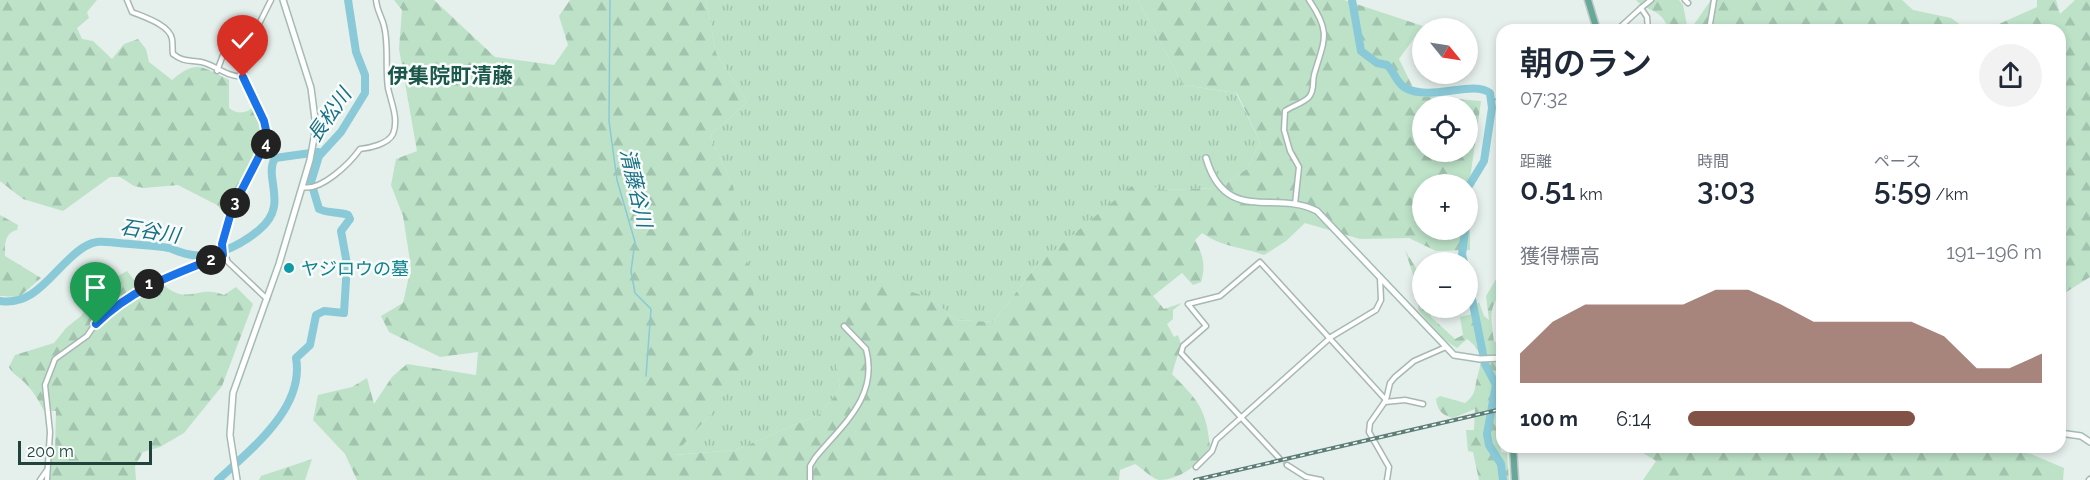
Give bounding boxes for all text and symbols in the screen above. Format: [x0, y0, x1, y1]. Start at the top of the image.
pin [217, 15, 268, 77]
north arrow [1412, 18, 1478, 84]
map controls [1412, 18, 1478, 318]
icon: check [226, 24, 259, 57]
text: 朝のラン [1520, 44, 1652, 83]
button: share [1979, 44, 2042, 107]
district label: 伊集院町清藤 [387, 63, 513, 88]
water label: 長松川 [302, 82, 357, 146]
text: 07:32 [1520, 86, 1568, 110]
button: locate [1412, 96, 1478, 162]
pin: 4 [251, 129, 281, 159]
text: 4 [261, 134, 271, 153]
water label: 清藤谷川 [615, 146, 657, 232]
text: 距離 [1520, 152, 1552, 171]
text: 時間 [1697, 152, 1729, 171]
text: ペース [1874, 152, 1921, 171]
text: 0.51 [1520, 172, 1575, 207]
text: 3:03 [1697, 172, 1755, 207]
text: 5:59 [1874, 172, 1931, 207]
button: + [1412, 174, 1478, 240]
text: km [1575, 185, 1603, 204]
text: /km [1931, 185, 1968, 204]
pin: 3 [220, 188, 250, 218]
text: 3 [231, 193, 239, 212]
water label: 石谷川 [118, 214, 183, 248]
text: 191–196 m [1946, 240, 2042, 264]
text: 獲得標高 [1520, 244, 1600, 268]
pin: 2 [196, 245, 226, 275]
text: 2 [206, 250, 216, 269]
button: − [1412, 252, 1478, 318]
place label: ヤジロウの墓 [301, 258, 409, 279]
marker: ヤジロウの墓 [282, 261, 296, 275]
pin [70, 262, 121, 324]
pin: 1 [134, 269, 164, 299]
icon: arrive [79, 271, 112, 304]
text: 1 [145, 274, 153, 293]
text: 100 m [1520, 407, 1578, 431]
text: 6:14 [1616, 407, 1651, 431]
scale bar [18, 438, 152, 466]
text: 200 m [27, 442, 74, 461]

